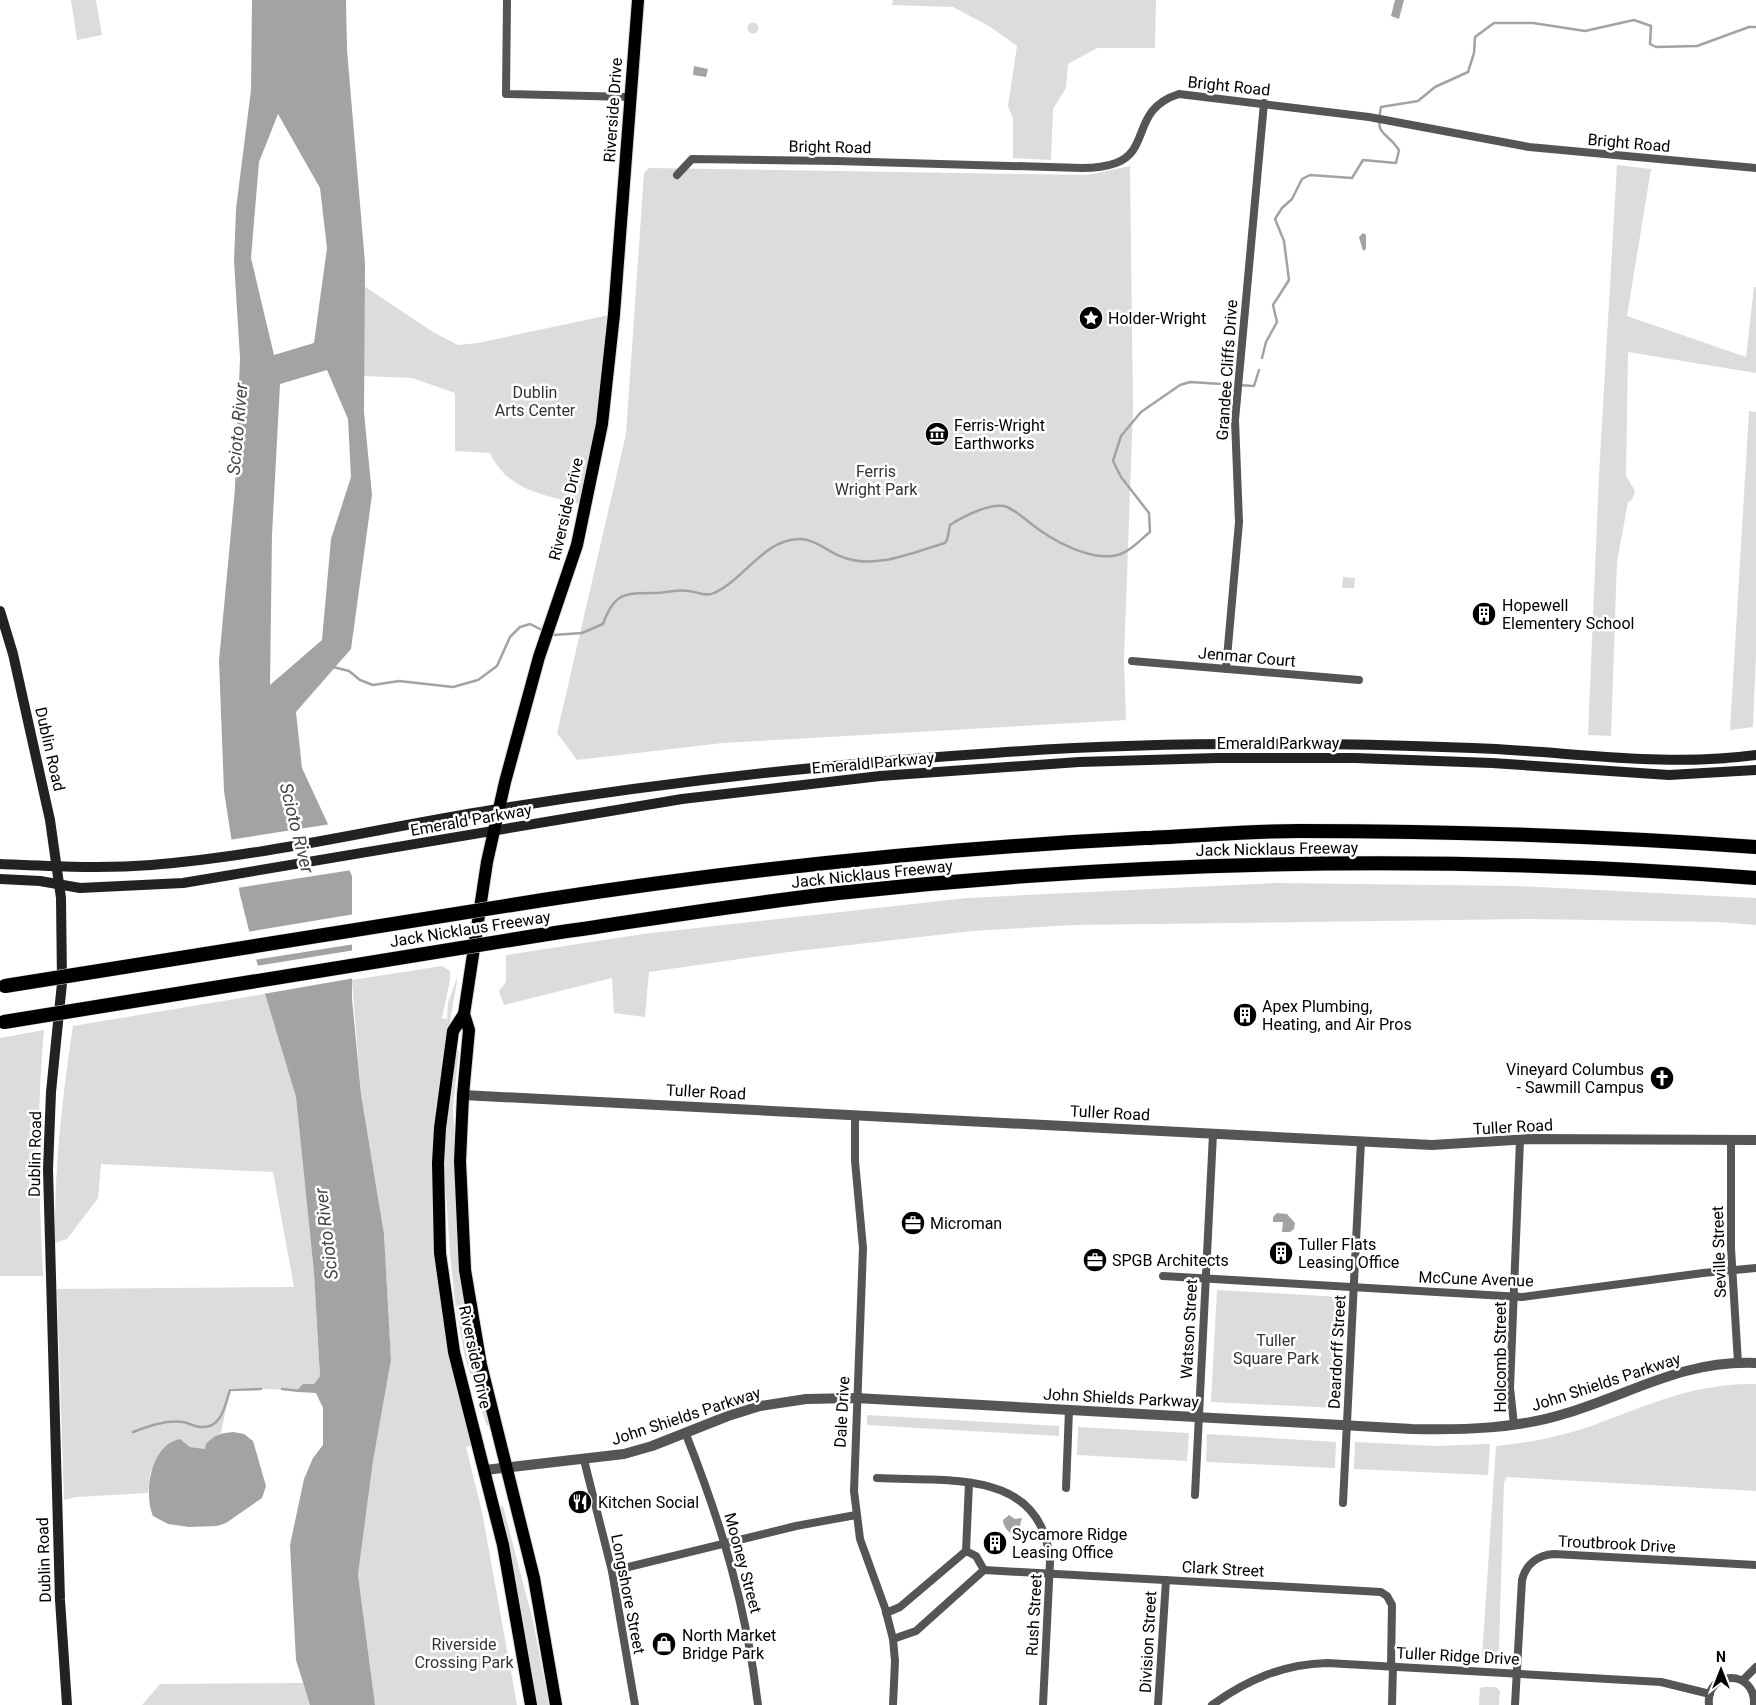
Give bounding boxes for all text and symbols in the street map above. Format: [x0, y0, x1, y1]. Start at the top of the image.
street label: Riverside Drive [600, 57, 626, 163]
street label: Bright Road [1187, 72, 1271, 100]
street label: Bright Road [1587, 130, 1671, 156]
street label: Bright Road [788, 137, 872, 157]
street label: Grandee Cliffs Drive [1213, 299, 1241, 441]
place icon: Holder-Wright [1078, 305, 1104, 331]
place label: Holder-Wright [1108, 309, 1206, 328]
water label: Scioto River [223, 381, 252, 476]
park label: Dublin Arts Center [495, 383, 576, 420]
place label: Ferris-Wright Earthworks [954, 416, 1045, 453]
museum icon: Ferris-Wright Earthworks [924, 421, 950, 447]
street label: Riverside Drive [545, 456, 587, 562]
park label: Ferris Wright Park [835, 462, 918, 499]
place label: Hopewell Elementery School [1502, 596, 1634, 633]
building icon: Hopewell Elementery School [1471, 601, 1497, 627]
street label: Jenmar Court [1198, 643, 1296, 671]
street label: Dublin Road [31, 705, 69, 793]
street label: Emerald Parkway [1217, 734, 1340, 753]
street label: Emerald Parkway [811, 748, 935, 778]
water label: Scioto River [276, 781, 319, 876]
street label: Emerald Parkway [409, 800, 534, 840]
street label: Jack Nicklaus Freeway [1196, 838, 1359, 860]
street label: Jack Nicklaus Freeway [790, 856, 954, 892]
street label: Jack Nicklaus Freeway [388, 907, 552, 951]
place label: Apex Plumbing, Heating, and Air Pros [1262, 997, 1412, 1034]
building icon: Apex Plumbing, Heating, and Air Pros [1232, 1002, 1258, 1028]
place label: Vineyard Columbus - Sawmill Campus [1506, 1060, 1644, 1097]
church icon: Vineyard Columbus - Sawmill Campus [1649, 1065, 1675, 1091]
street label: Tuller Road [666, 1080, 746, 1104]
street label: Tuller Road [1070, 1101, 1150, 1125]
street label: Dublin Road [25, 1111, 45, 1197]
street label: Tuller Road [1473, 1115, 1553, 1139]
water label: Scioto River [310, 1186, 342, 1281]
street label: Seville Street [1708, 1206, 1730, 1298]
office icon: Microman [900, 1210, 926, 1236]
place label: Microman [930, 1214, 1002, 1233]
place label: Tuller Flats Leasing Office [1298, 1235, 1399, 1272]
building icon: Tuller Flats Leasing Office [1268, 1240, 1294, 1266]
office icon: SPGB Architects [1082, 1247, 1108, 1273]
place label: SPGB Architects [1112, 1251, 1229, 1270]
street label: McCune Avenue [1418, 1267, 1534, 1291]
street label: Watson Street [1177, 1278, 1201, 1380]
street label: Deardorff Street [1325, 1295, 1349, 1409]
street label: Holcomb Street [1491, 1301, 1510, 1413]
street label: Riverside Drive [455, 1304, 495, 1410]
park label: Tuller Square Park [1233, 1331, 1320, 1368]
street label: John Shields Parkway [1529, 1349, 1683, 1415]
street label: Dale Drive [831, 1376, 853, 1448]
street label: John Shields Parkway [609, 1383, 763, 1449]
street label: John Shields Parkway [1043, 1384, 1200, 1412]
restaurant icon: Kitchen Social [567, 1489, 593, 1515]
place label: Kitchen Social [598, 1493, 699, 1512]
street label: Mooney Street [720, 1511, 766, 1615]
street label: Dublin Road [33, 1517, 55, 1603]
place label: Sycamore Ridge Leasing Office [1012, 1525, 1127, 1562]
building icon: Sycamore Ridge Leasing Office [982, 1530, 1008, 1556]
street label: Troutbrook Drive [1558, 1531, 1676, 1557]
street label: Longshore Street [607, 1532, 649, 1656]
street label: Clark Street [1181, 1557, 1265, 1581]
street label: Rush Street [1022, 1574, 1046, 1656]
street label: Division Street [1136, 1590, 1160, 1694]
place label: North Market Bridge Park [682, 1626, 776, 1663]
shop icon: North Market Bridge Park [651, 1631, 677, 1657]
park label: Riverside Crossing Park [414, 1635, 515, 1672]
street label: Tuller Ridge Drive [1396, 1643, 1520, 1669]
north arrow [1696, 1645, 1746, 1695]
text: N [1716, 1649, 1726, 1665]

